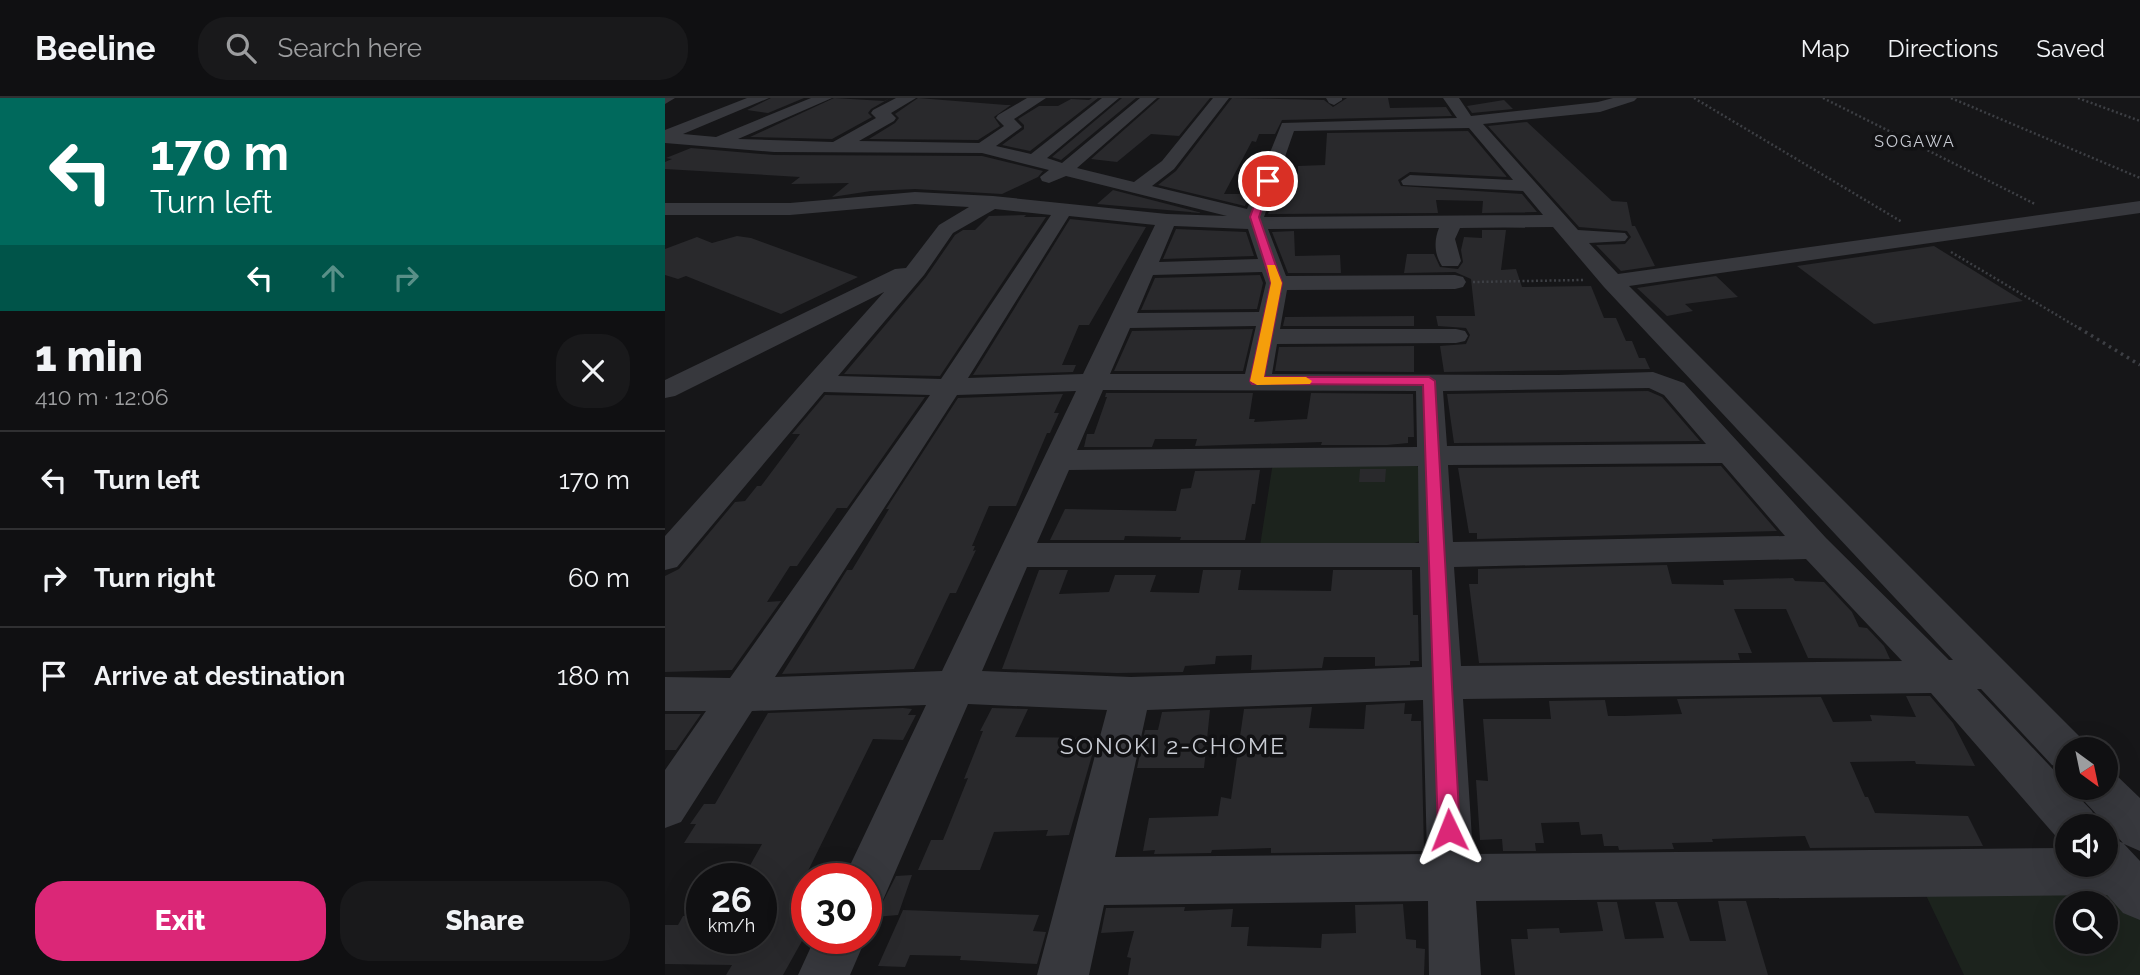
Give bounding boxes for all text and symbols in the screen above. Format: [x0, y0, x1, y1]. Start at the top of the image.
search box [198, 17, 688, 80]
text: Beeline [35, 29, 156, 68]
icon: search [222, 29, 260, 67]
text: Search here [278, 33, 422, 63]
text: Map [1801, 34, 1850, 63]
text: Directions [1888, 34, 1998, 63]
text: Saved [2036, 34, 2105, 63]
text: 170 m [150, 124, 289, 181]
icon: left [35, 126, 126, 217]
district label: SOGAWA [1874, 132, 1956, 151]
pin [1238, 151, 1298, 211]
icon: arrive [1249, 162, 1287, 200]
text: Turn left [150, 183, 272, 220]
icon: left [241, 259, 279, 297]
icon: ahead [314, 259, 352, 297]
icon: right [387, 259, 425, 297]
text: 1 min [35, 332, 143, 381]
button: close [556, 334, 630, 408]
text: 410 m · 12:06 [35, 383, 169, 410]
icon: left [35, 461, 73, 499]
text: Turn left [94, 465, 200, 495]
text: 170 m [559, 465, 630, 495]
icon: right [35, 559, 73, 597]
text: Turn right [94, 563, 215, 593]
text: 60 m [568, 563, 630, 593]
icon: arrive [35, 657, 73, 695]
text: Arrive at destination [94, 661, 345, 691]
text: 180 m [557, 661, 630, 691]
district label: SONOKI 2-CHOME [1060, 732, 1286, 759]
north arrow [2055, 737, 2117, 800]
map controls [2055, 737, 2118, 954]
position arrow [1412, 793, 1486, 867]
button: sound [2055, 814, 2118, 877]
speed limit sign: 30 [791, 863, 882, 954]
text: 26 [711, 879, 752, 920]
button: Exit [35, 881, 326, 961]
button: Share [340, 881, 630, 961]
button: search [2055, 891, 2118, 954]
text: km/h [708, 915, 755, 936]

